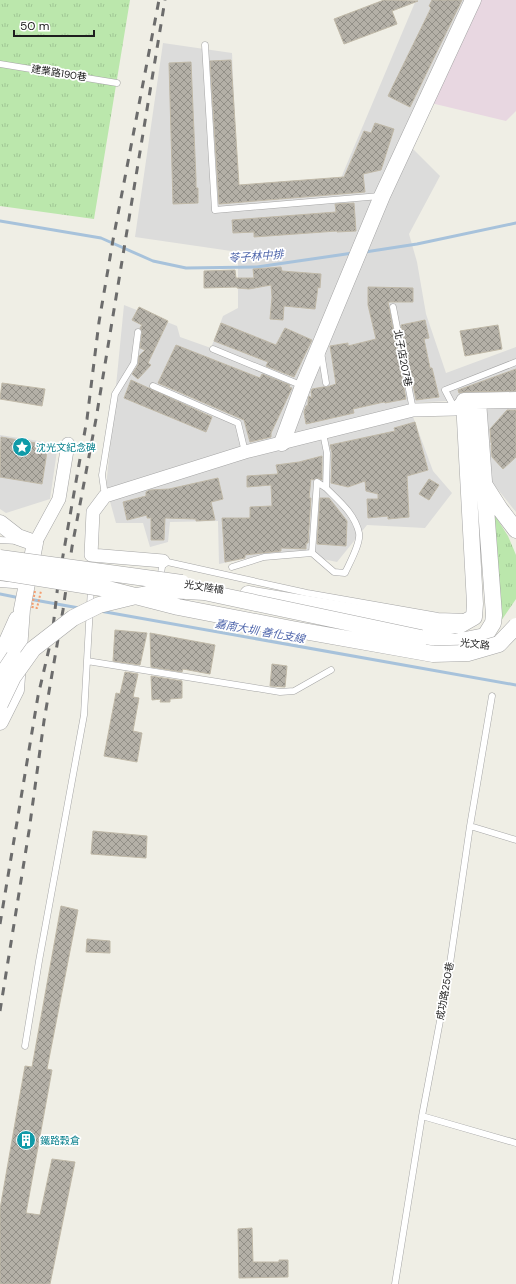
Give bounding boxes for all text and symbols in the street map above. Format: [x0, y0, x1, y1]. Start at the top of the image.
scale bar [14, 12, 94, 38]
text: 50 m [20, 18, 49, 34]
street label: 建業路190巷 [30, 62, 88, 84]
water label: 苓子林中排 [228, 247, 286, 265]
street label: 北子店207巷 [391, 328, 415, 388]
place icon: 沈光文紀念碑 [11, 436, 33, 458]
place label: 沈光文紀念碑 [36, 441, 96, 454]
street label: 光文陸橋 [183, 577, 225, 597]
water label: 嘉南大圳 善化支線 [214, 616, 308, 646]
street label: 光文路 [459, 636, 491, 652]
street label: 成功路250巷 [434, 961, 456, 1021]
building icon: 鐵路穀倉 [15, 1129, 37, 1151]
place label: 鐵路穀倉 [40, 1134, 80, 1147]

